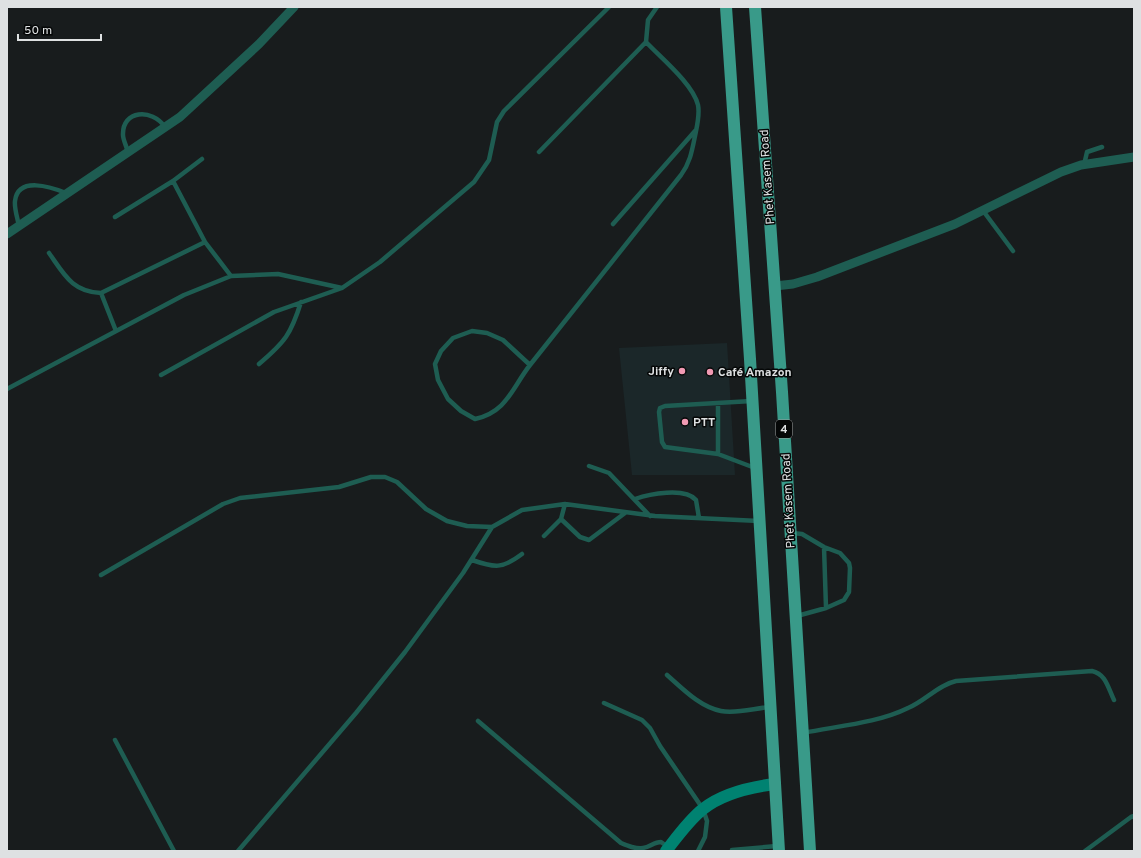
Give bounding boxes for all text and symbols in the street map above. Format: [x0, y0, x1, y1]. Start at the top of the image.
scale bar [18, 16, 101, 42]
text: 50 m [24, 23, 52, 39]
street label: Phet Kasem Road [757, 129, 779, 225]
place label: Jiffy [648, 364, 674, 380]
place label: Café Amazon [718, 365, 792, 381]
marker: Jiffy [677, 366, 687, 376]
marker: Café Amazon [705, 367, 715, 377]
place label: PTT [693, 415, 715, 431]
marker: PTT [680, 417, 690, 427]
road number: 4 [776, 420, 792, 438]
street label: Phet Kasem Road [779, 453, 799, 549]

